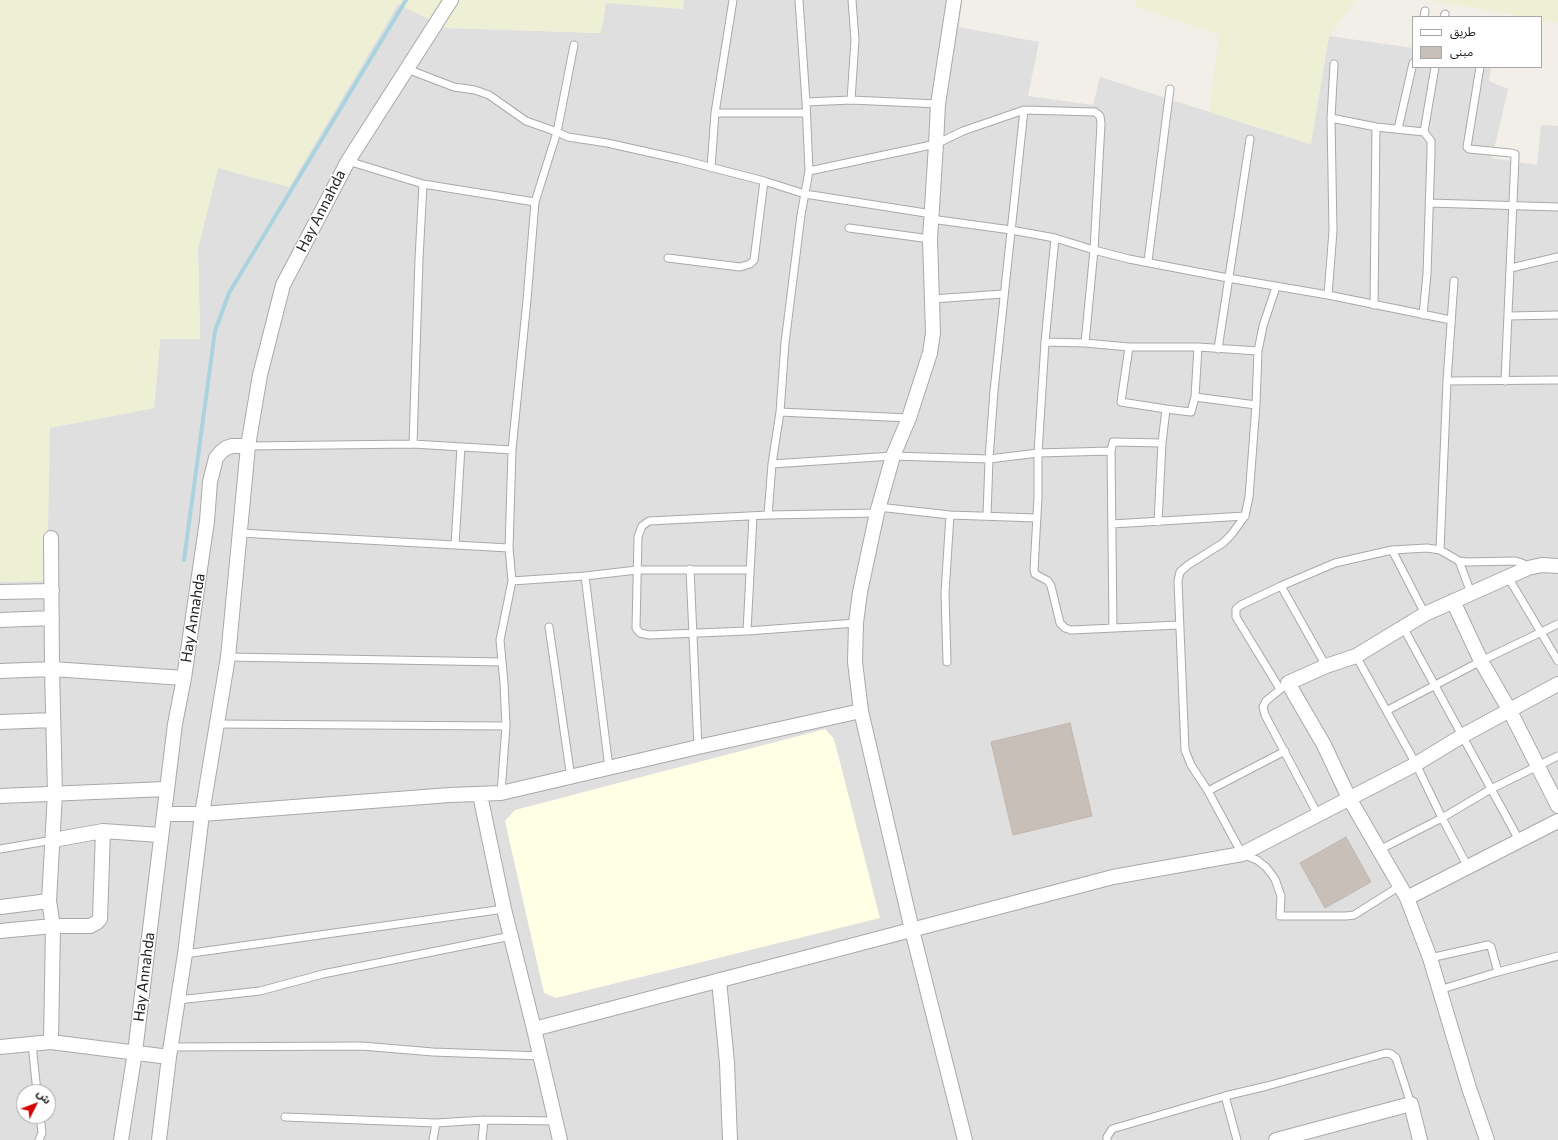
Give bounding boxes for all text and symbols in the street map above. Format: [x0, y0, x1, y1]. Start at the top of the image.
legend [1412, 16, 1542, 68]
text: طريق [1450, 24, 1476, 38]
text: مبنى [1450, 44, 1473, 58]
street label: Hay Annahda [293, 167, 349, 255]
street label: Hay Annahda [177, 572, 209, 664]
street label: Hay Annahda [130, 931, 158, 1023]
north arrow [16, 1084, 56, 1124]
text: ش [35, 1086, 54, 1106]

